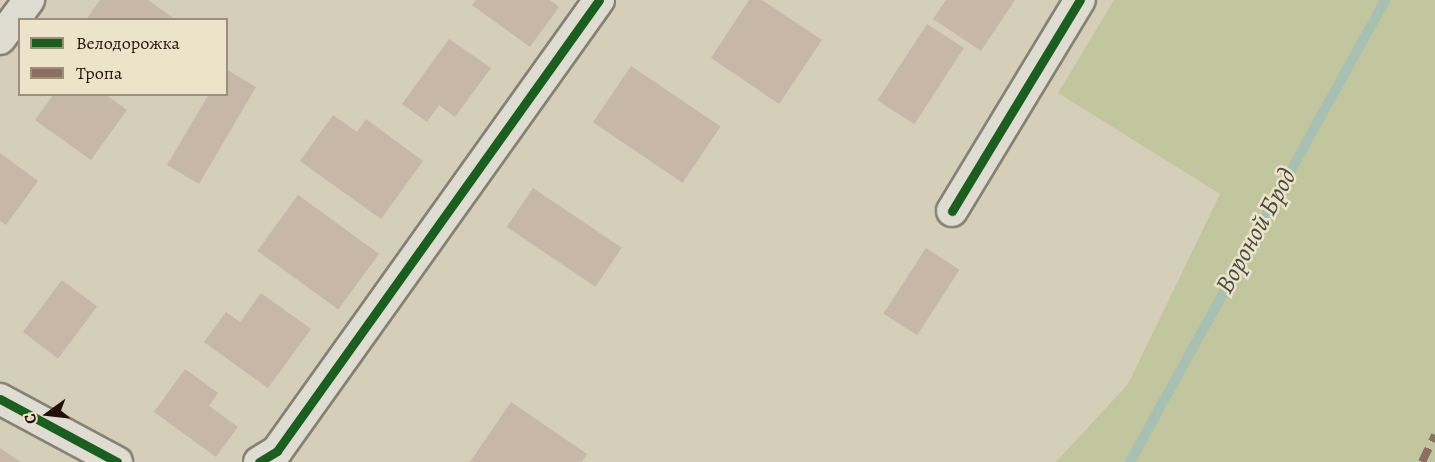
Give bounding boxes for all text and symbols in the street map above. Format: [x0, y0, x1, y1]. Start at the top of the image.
legend [18, 18, 228, 96]
text: Велодорожка [76, 31, 180, 55]
text: Тропа [76, 61, 122, 85]
water label: Вороной Брод [1209, 163, 1303, 299]
north arrow [18, 384, 78, 444]
text: С [19, 411, 43, 426]

